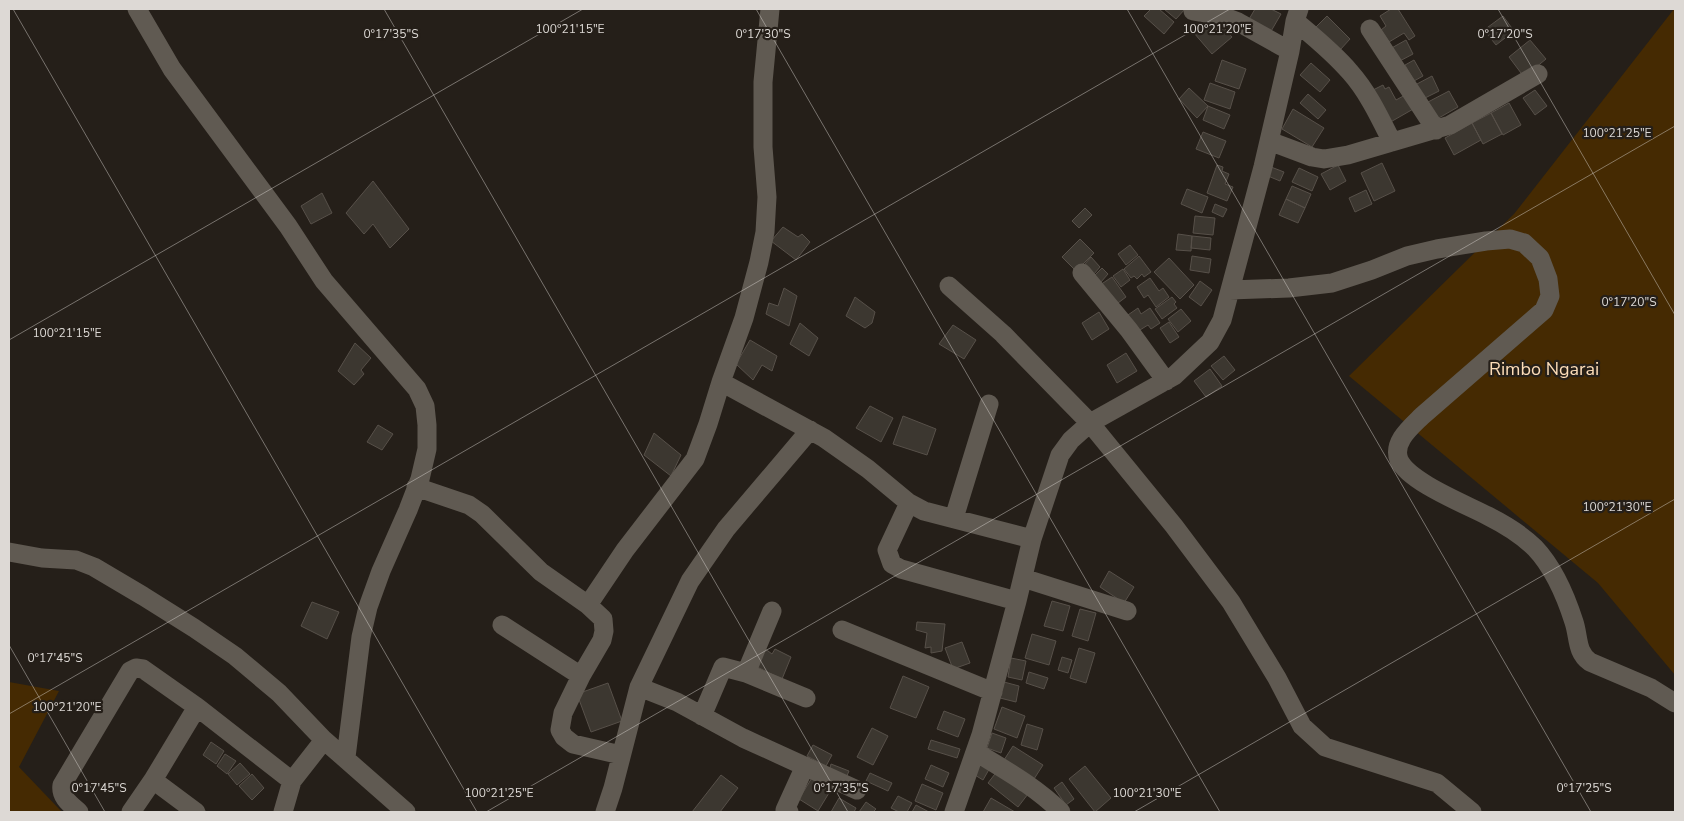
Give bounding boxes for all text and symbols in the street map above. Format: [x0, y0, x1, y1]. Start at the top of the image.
text: 100°21'15"E [535, 21, 605, 37]
text: 100°21'20"E [1182, 21, 1252, 37]
text: 0°17'35"S [363, 26, 419, 42]
text: 0°17'30"S [735, 26, 791, 42]
text: 0°17'20"S [1477, 26, 1533, 42]
text: 100°21'25"E [1582, 125, 1652, 141]
text: 0°17'20"S [1601, 294, 1657, 310]
text: 100°21'15"E [32, 325, 102, 341]
park label: Rimbo Ngarai [1489, 357, 1599, 381]
text: 100°21'30"E [1582, 499, 1652, 515]
text: 0°17'45"S [27, 650, 83, 666]
text: 100°21'20"E [32, 699, 102, 715]
text: 0°17'45"S [71, 780, 127, 796]
text: 0°17'35"S [813, 780, 869, 796]
text: 0°17'25"S [1556, 780, 1612, 796]
text: 100°21'25"E [464, 785, 534, 801]
text: 100°21'30"E [1112, 785, 1182, 801]

